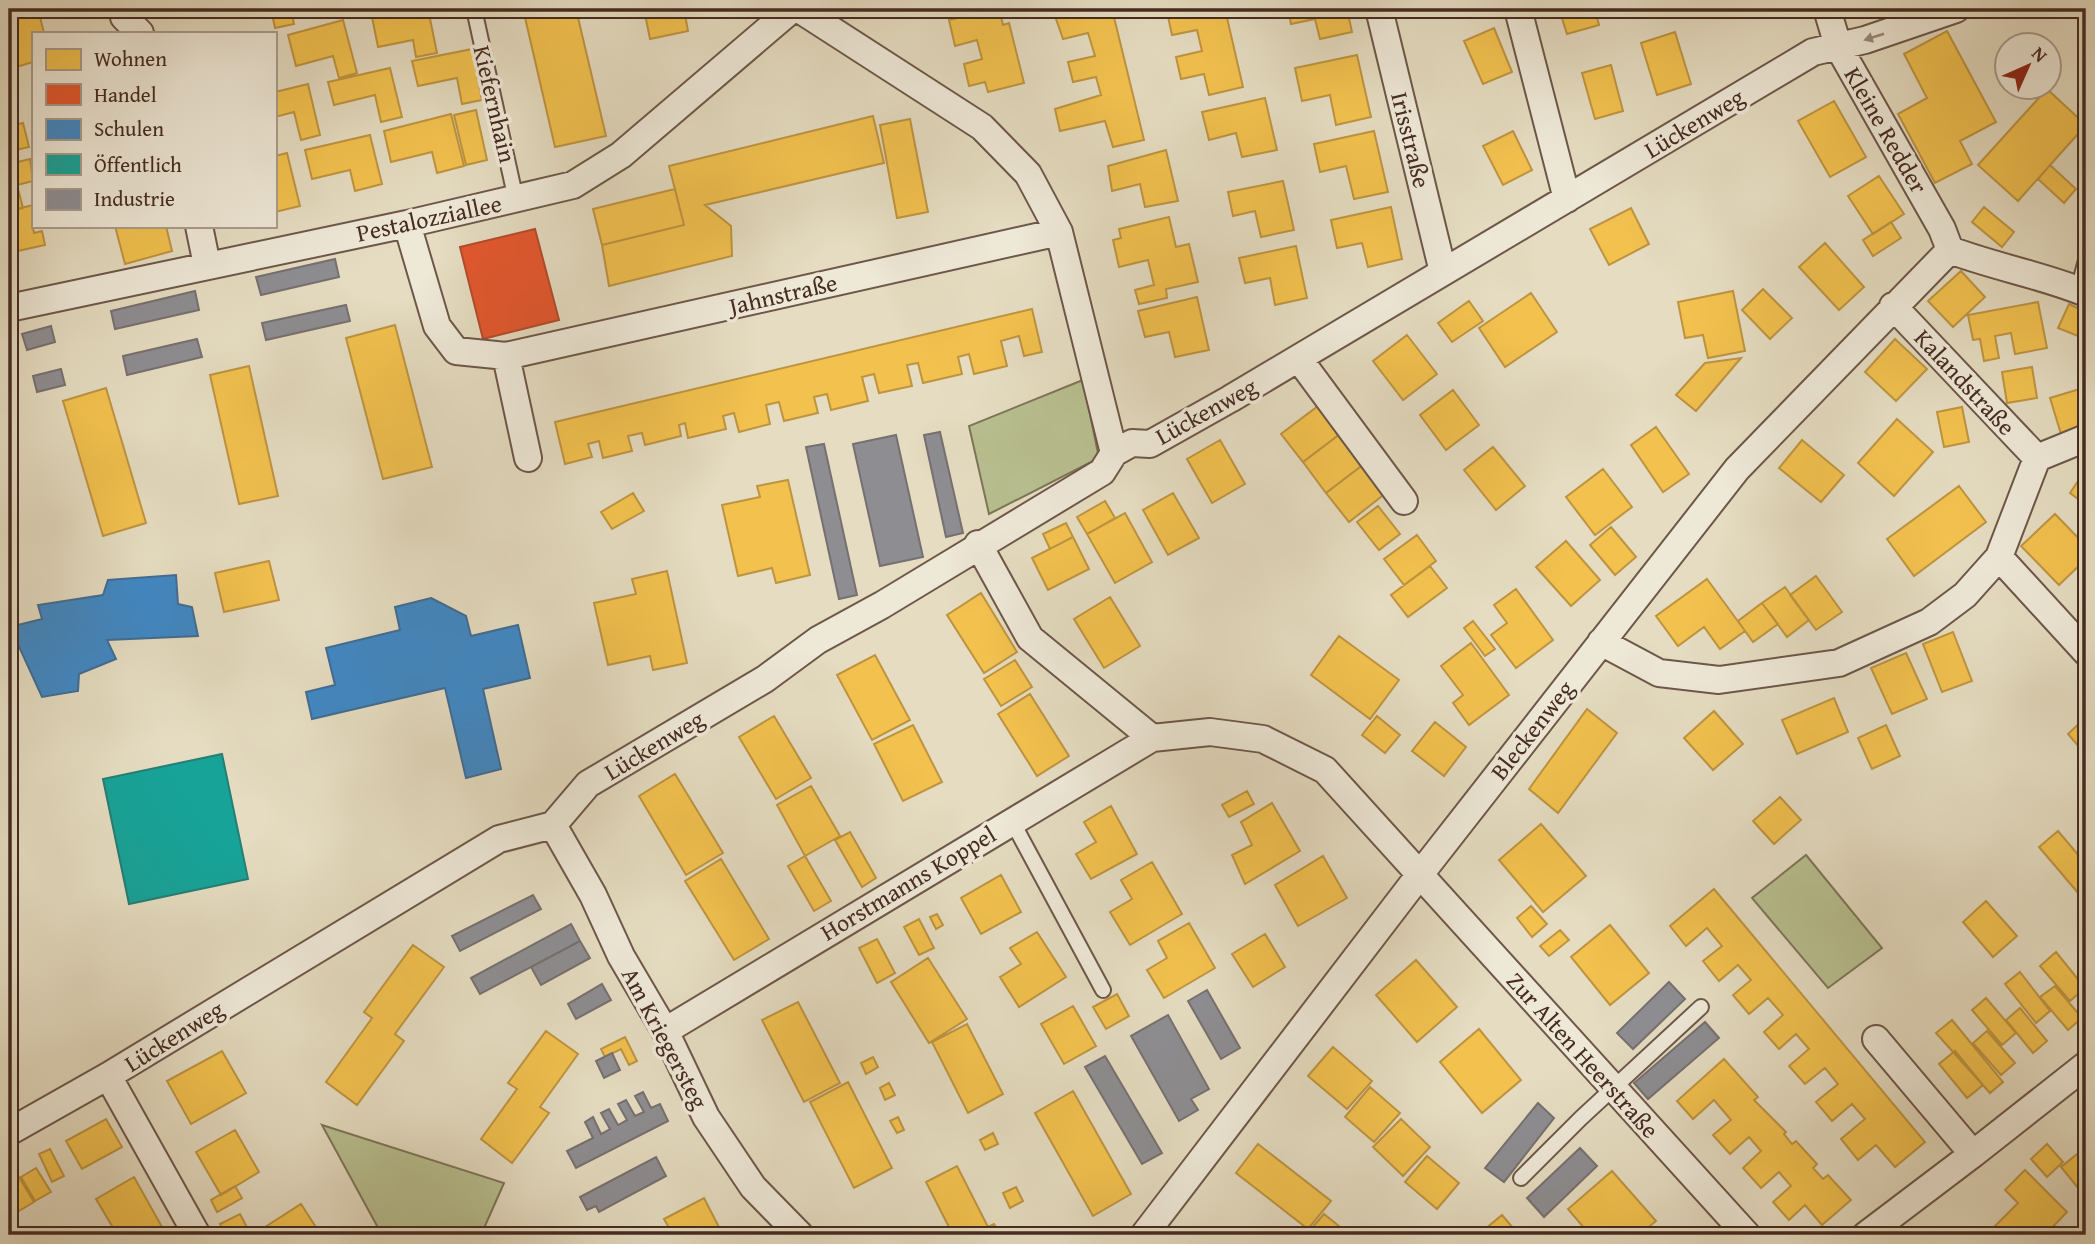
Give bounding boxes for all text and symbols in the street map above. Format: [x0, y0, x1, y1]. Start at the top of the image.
legend [32, 32, 276, 228]
one-way arrow [1864, 32, 1885, 43]
north arrow [1994, 32, 2064, 102]
text: N [2026, 40, 2055, 69]
street label: Kiefernhain [464, 42, 526, 167]
text: Wohnen [94, 43, 167, 74]
street label: Kleine Redder [1836, 60, 1936, 200]
text: Handel [94, 79, 157, 110]
street label: Lückenweg [1637, 79, 1751, 167]
street label: Irisstraße [1382, 88, 1440, 192]
text: Schulen [94, 113, 164, 144]
text: Öffentlich [94, 149, 182, 180]
text: Industrie [94, 183, 175, 214]
street label: Pestalozziallee [353, 186, 505, 250]
street label: Jahnstraße [722, 265, 841, 324]
street label: Kalandstraße [1906, 321, 2024, 443]
street label: Lückenweg [1149, 369, 1263, 453]
street label: Bleckenweg [1482, 673, 1582, 787]
street label: Lückenweg [597, 701, 711, 789]
street label: Horstmanns Koppel [814, 817, 1003, 949]
street label: Am Kriegersteg [613, 961, 717, 1115]
street label: Zur Alten Heerstraße [1499, 964, 1667, 1146]
street label: Lückenweg [118, 992, 230, 1080]

